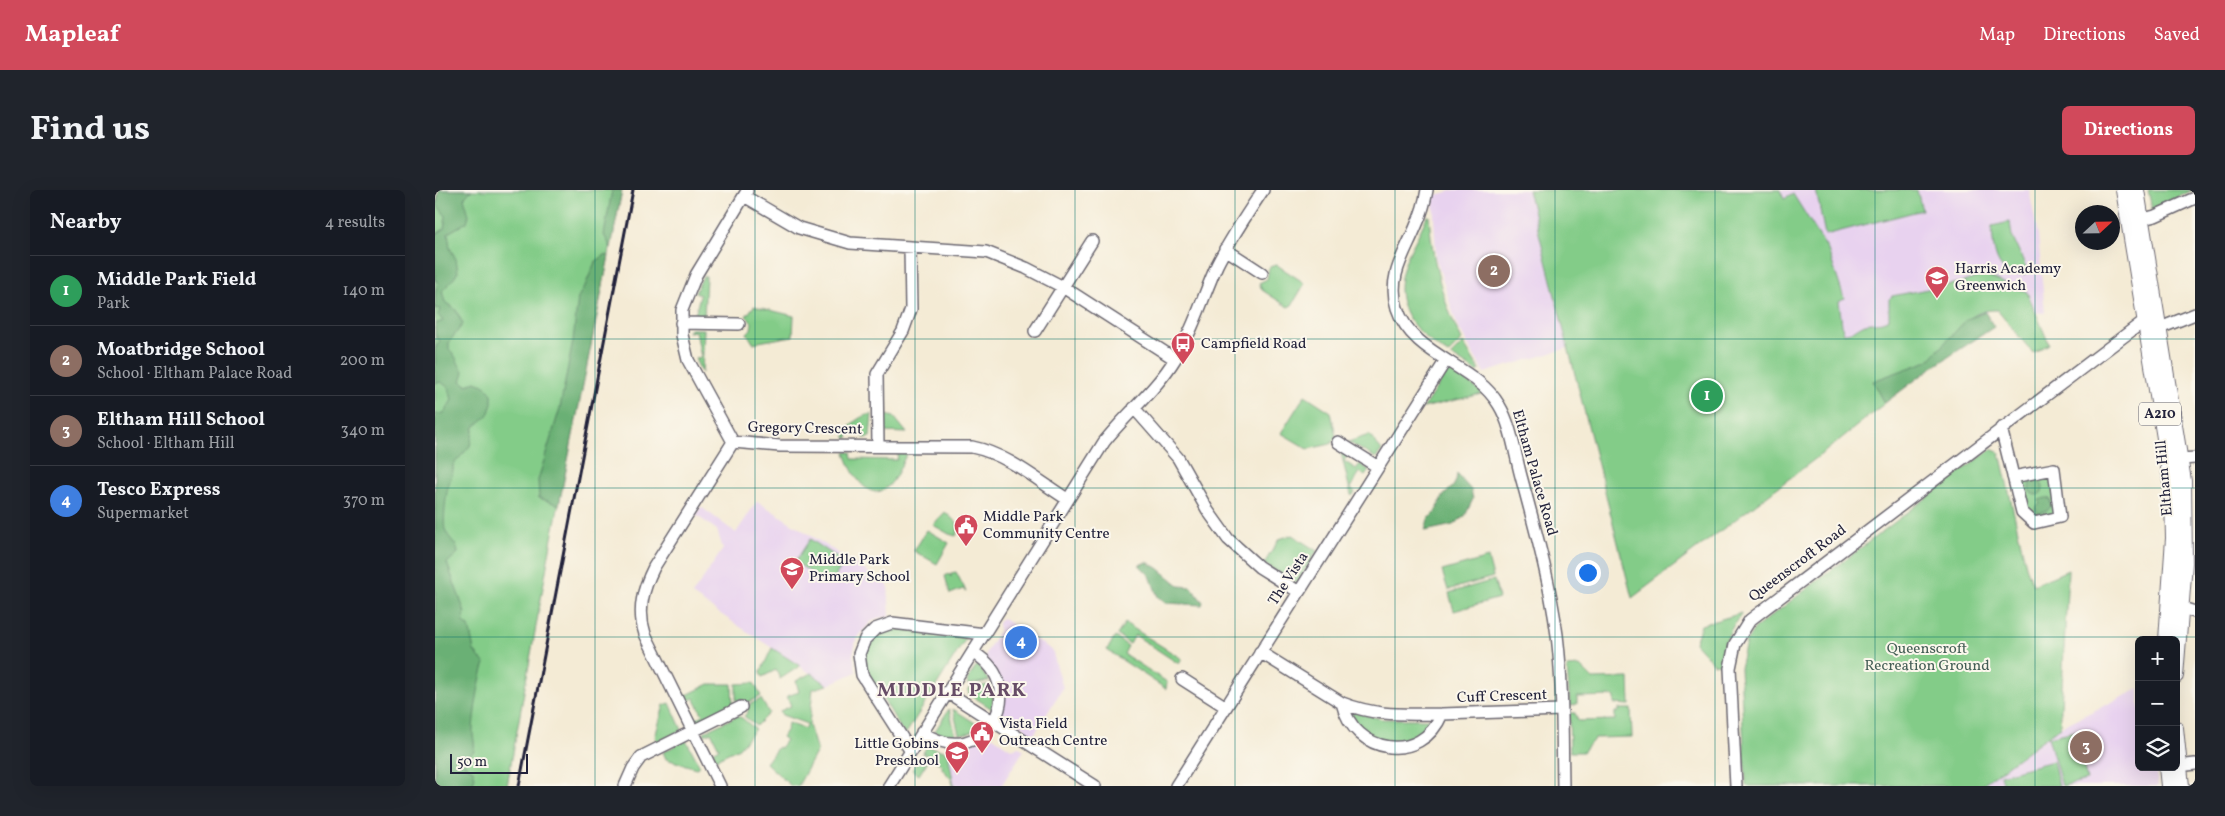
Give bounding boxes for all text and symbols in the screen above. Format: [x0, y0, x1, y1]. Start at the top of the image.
text: Mapleaf [25, 18, 119, 52]
text: Map [1979, 23, 2015, 48]
text: Directions [2043, 23, 2126, 48]
text: Saved [2154, 23, 2200, 48]
text: Find us [30, 106, 150, 154]
button: Directions [2062, 106, 2195, 155]
north arrow [2075, 205, 2120, 250]
text: Nearby [50, 208, 121, 237]
text: 4 results [325, 212, 385, 234]
pin: 2 [1478, 252, 1510, 290]
place label: Harris Academy Greenwich [1955, 259, 2061, 297]
school or university icon: Harris Academy Greenwich [1924, 265, 1950, 299]
text: Middle Park Field [97, 267, 256, 293]
text: 1 [63, 280, 69, 302]
text: 140 m [343, 280, 385, 302]
text: Park [97, 293, 130, 315]
bus stop icon: Campfield Road [1170, 331, 1196, 365]
place label: Campfield Road [1201, 334, 1306, 355]
text: Moatbridge School [97, 337, 265, 363]
text: 2 [62, 350, 70, 372]
text: 200 m [340, 350, 385, 372]
text: School · Eltham Palace Road [97, 363, 292, 385]
pin: 1 [1691, 377, 1723, 415]
road number: A210 [2139, 402, 2181, 425]
text: Eltham Hill School [97, 407, 265, 433]
street label: Eltham Palace Road [1506, 407, 1562, 539]
street label: Gregory Crescent [748, 418, 862, 440]
text: 3 [62, 420, 70, 442]
text: 340 m [341, 420, 385, 442]
text: School · Eltham Hill [97, 433, 235, 455]
street label: Eltham Hill [2151, 439, 2179, 517]
text: Tesco Express [97, 477, 221, 503]
text: 4 [61, 490, 71, 512]
text: 370 m [343, 490, 385, 512]
text: Supermarket [97, 503, 189, 525]
place label: Middle Park Community Centre [983, 507, 1110, 545]
public building icon: Middle Park Community Centre [953, 513, 979, 547]
street label: Queenscroft Road [1745, 520, 1851, 608]
street label: The Vista [1264, 548, 1314, 610]
place label: Middle Park Primary School [809, 550, 910, 588]
school or university icon: Middle Park Primary School [779, 556, 805, 590]
your location [1575, 560, 1601, 586]
pin: 4 [1005, 623, 1037, 661]
map controls [2135, 636, 2180, 771]
button: + [2135, 636, 2180, 681]
park label: Queenscroft Recreation Ground [1864, 639, 1990, 677]
district label: MIDDLE PARK [877, 677, 1027, 705]
button: − [2135, 681, 2180, 726]
street label: Cuff Crescent [1456, 685, 1548, 709]
place label: Vista Field Outreach Centre [999, 714, 1107, 752]
public building icon: Vista Field Outreach Centre [969, 720, 995, 754]
button: layers [2135, 726, 2180, 771]
pin: 3 [2070, 728, 2102, 766]
place label: Little Gobins Preschool [854, 734, 939, 772]
school or university icon: Little Gobins Preschool [944, 740, 970, 774]
scale bar [450, 751, 527, 774]
text: 50 m [457, 753, 487, 772]

